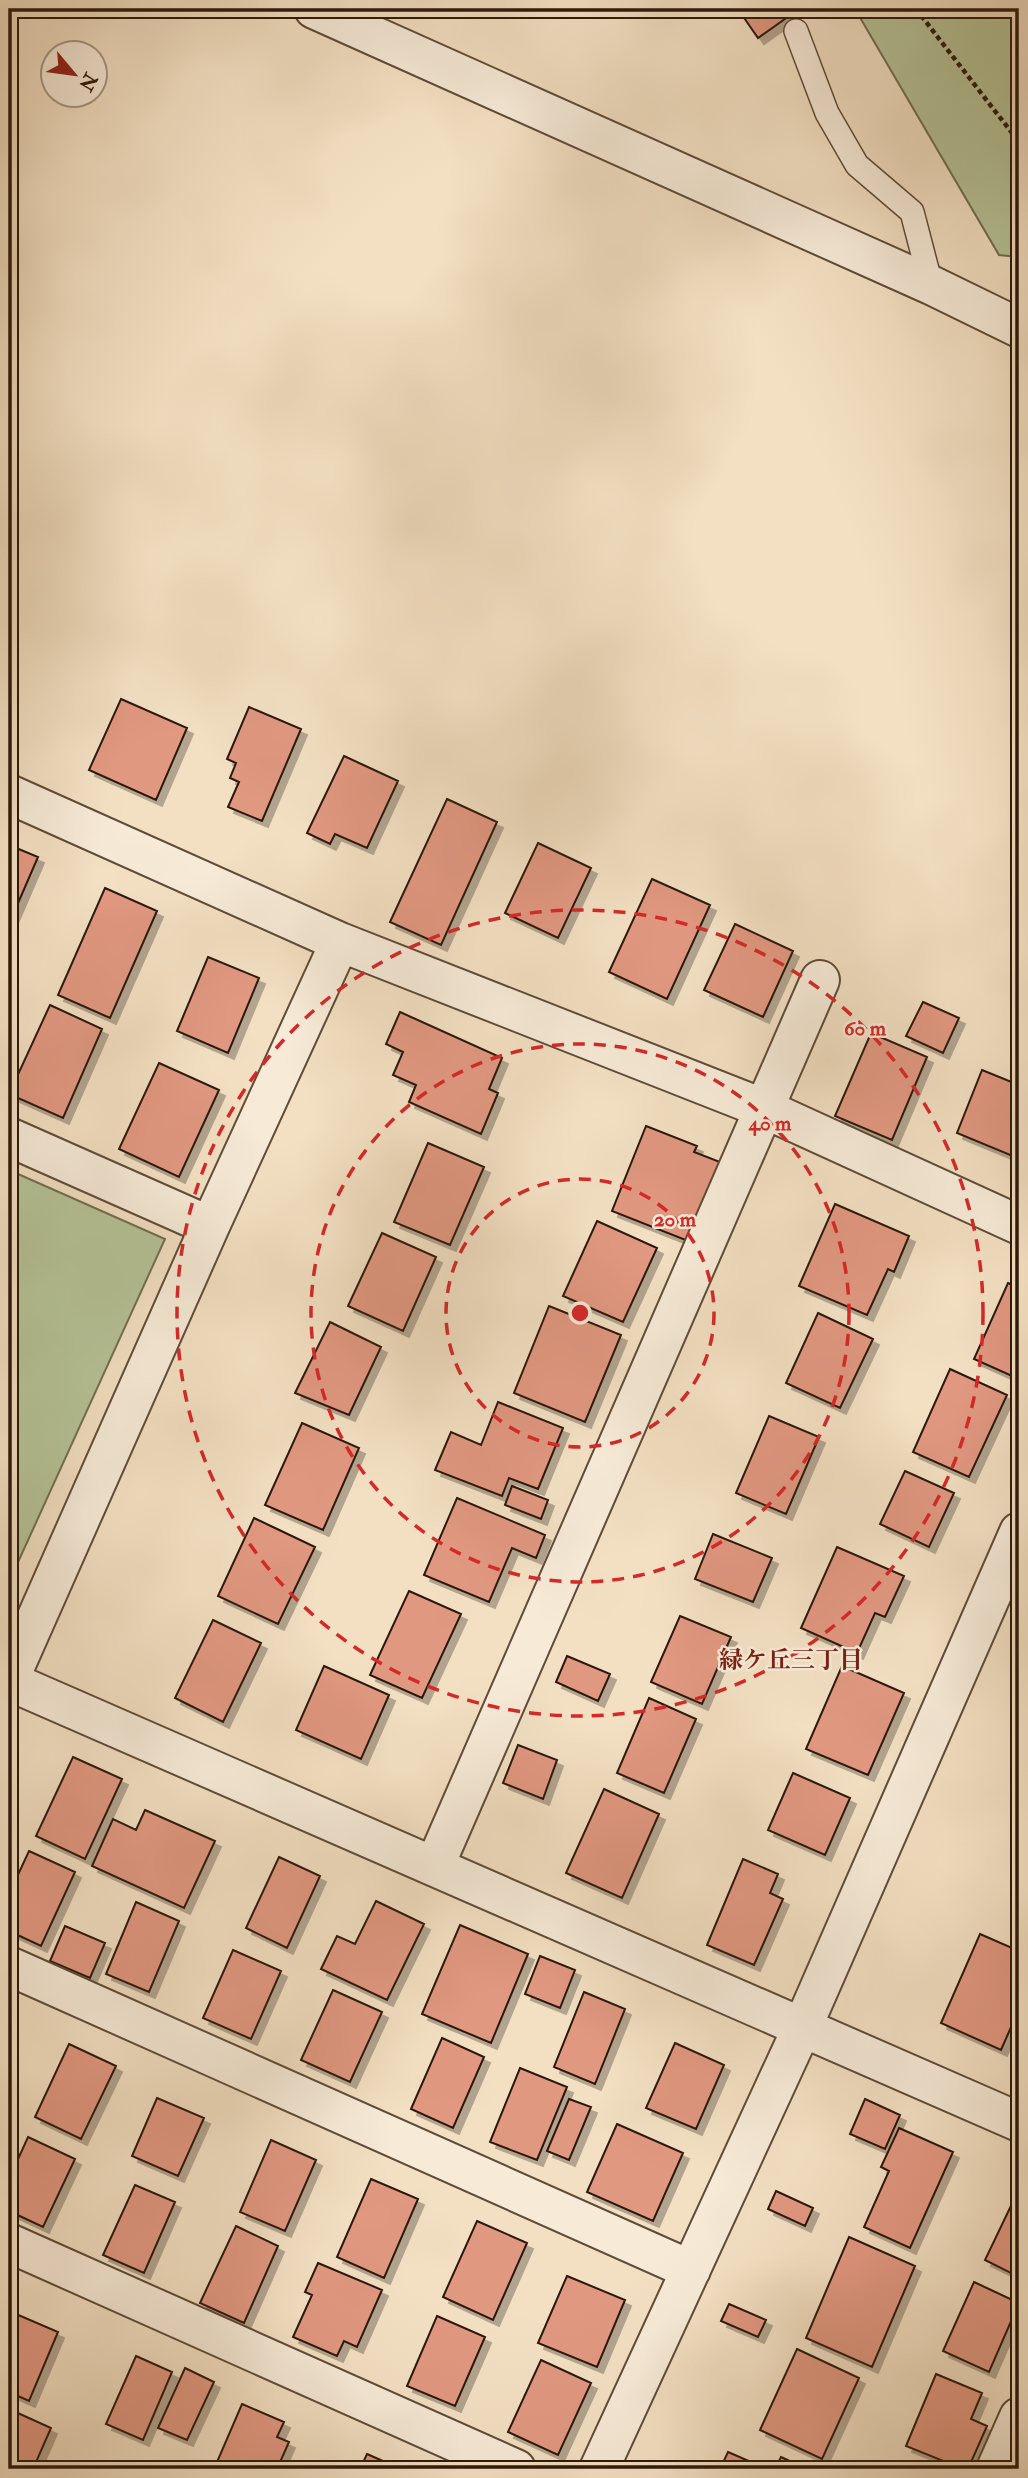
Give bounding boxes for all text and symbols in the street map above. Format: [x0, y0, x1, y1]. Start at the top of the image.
north arrow [38, 38, 108, 108]
text: N [73, 68, 103, 96]
text: 60 m [844, 1015, 887, 1042]
text: 40 m [748, 1110, 792, 1137]
text: 20 m [654, 1206, 697, 1233]
centre of rings [568, 1301, 592, 1325]
district label: 緑ケ丘三丁目 [719, 1645, 863, 1676]

